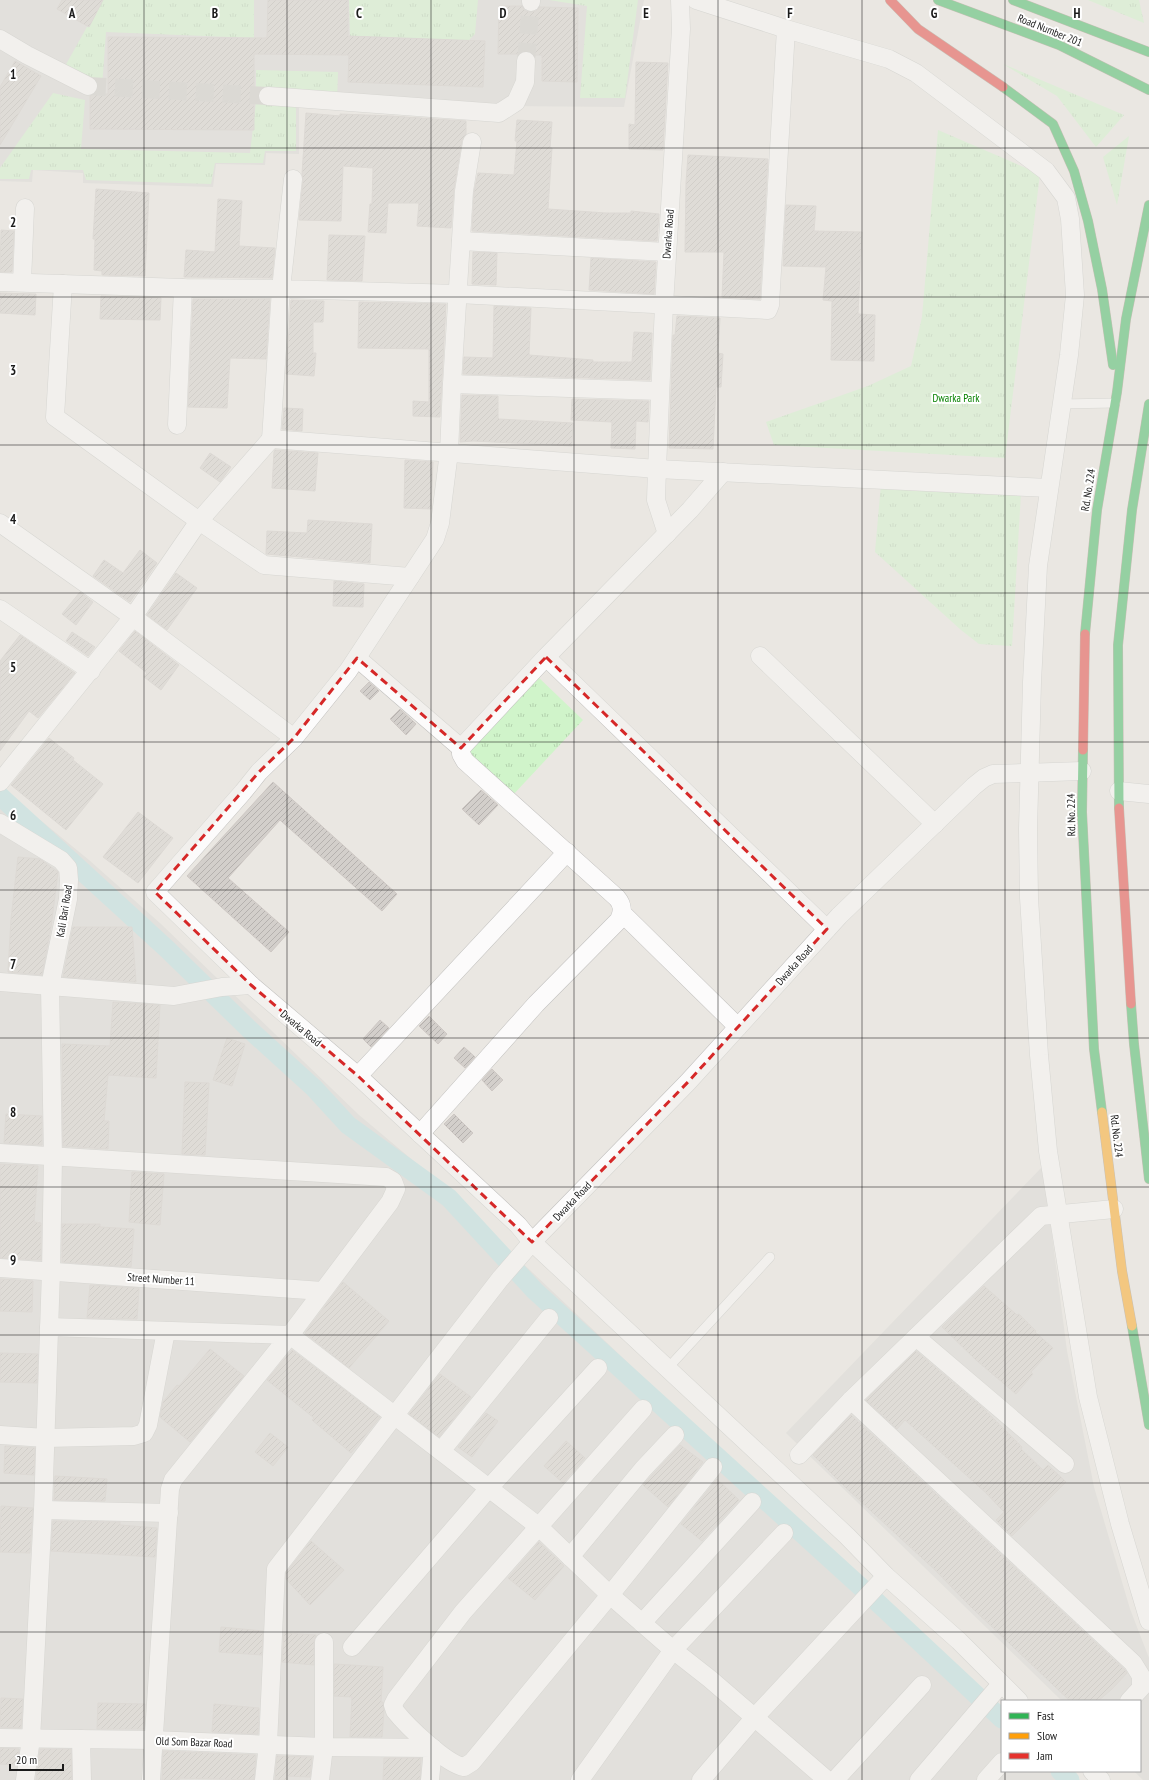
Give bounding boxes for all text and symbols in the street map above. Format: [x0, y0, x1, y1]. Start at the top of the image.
text: A [68, 5, 76, 22]
text: B [212, 5, 218, 22]
text: C [356, 5, 362, 22]
text: D [500, 5, 507, 22]
text: E [643, 5, 649, 22]
text: F [787, 5, 793, 22]
text: G [931, 5, 938, 22]
text: H [1074, 5, 1081, 22]
street label: Road Number 201 [1016, 11, 1084, 49]
text: 1 [10, 66, 16, 83]
street label: Dwarka Road [659, 209, 677, 259]
text: 2 [10, 214, 16, 231]
text: 3 [10, 362, 16, 379]
park label: Dwarka Park [932, 391, 980, 405]
street label: Rd. No. 224 [1078, 468, 1098, 512]
text: 4 [10, 511, 17, 528]
text: 5 [10, 659, 16, 676]
street label: Rd. No. 224 [1064, 794, 1078, 836]
text: 6 [10, 807, 16, 824]
street label: Kali Bari Road [53, 884, 75, 938]
street label: Dwarka Road [772, 942, 816, 988]
text: 7 [10, 956, 16, 973]
street label: Dwarka Road [278, 1007, 325, 1049]
text: 8 [10, 1104, 16, 1121]
street label: Rd. No. 224 [1107, 1114, 1127, 1158]
street label: Dwarka Road [550, 1178, 594, 1224]
text: 9 [10, 1252, 16, 1269]
street label: Street Number 11 [127, 1270, 195, 1288]
legend [1001, 1700, 1141, 1772]
text: Fast [1037, 1708, 1055, 1723]
text: Slow [1037, 1728, 1058, 1743]
street label: Old Som Bazar Road [155, 1734, 233, 1750]
scale bar [10, 1746, 63, 1772]
text: Jam [1036, 1748, 1053, 1763]
text: 20 m [16, 1752, 37, 1767]

